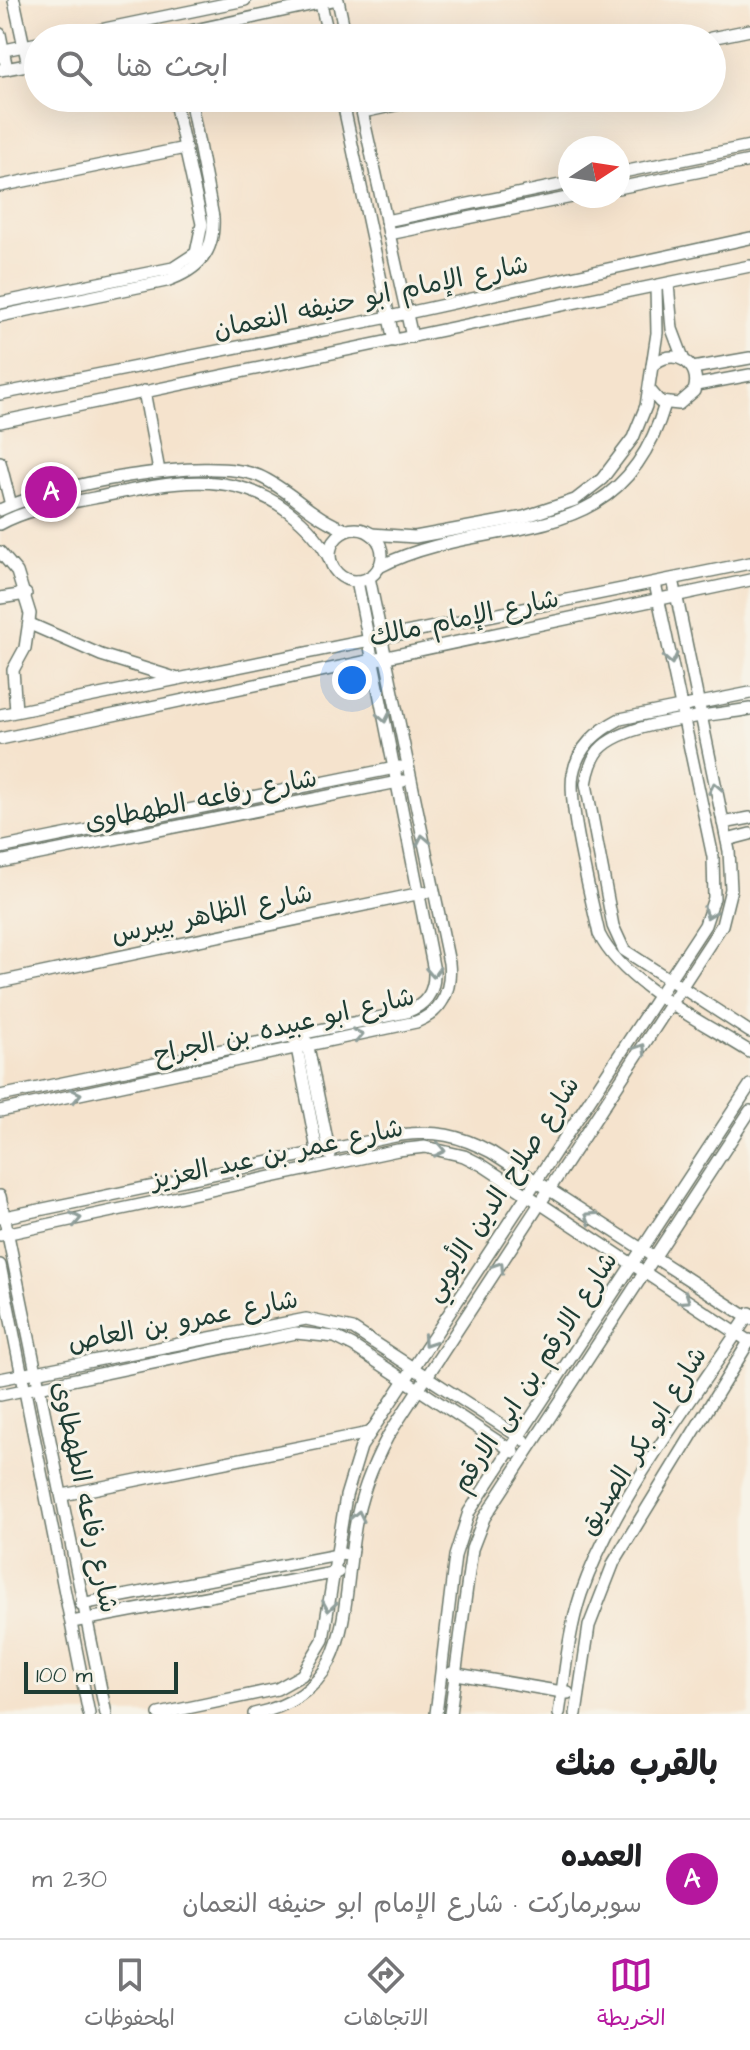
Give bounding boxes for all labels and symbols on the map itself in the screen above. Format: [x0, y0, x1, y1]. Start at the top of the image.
north arrow [558, 136, 630, 208]
street label: شارع الإمام ابو حنيفه النعمان [210, 246, 532, 349]
pin: A [25, 462, 77, 522]
street label: شارع الإمام مالك [366, 580, 562, 657]
one-way arrow [661, 652, 678, 666]
your location [332, 660, 372, 700]
one-way arrow [375, 711, 392, 724]
street label: شارع رفاعه الطهطاوى [82, 760, 320, 840]
one-way arrow [707, 782, 724, 795]
one-way arrow [416, 833, 433, 846]
street label: شارع الظاهر بيبرس [108, 875, 316, 953]
one-way arrow [702, 905, 719, 919]
one-way arrow [424, 966, 441, 979]
street label: شارع ابو عبيده بن الجراح [150, 978, 418, 1074]
one-way arrow [351, 1027, 364, 1044]
one-way arrow [632, 1044, 647, 1058]
street label: شارع صلاح الدين الأيوبي [415, 1069, 592, 1311]
one-way arrow [69, 1087, 83, 1104]
street label: شارع عمر بن عبد العزيز [146, 1110, 406, 1199]
one-way arrow [433, 1141, 447, 1158]
one-way arrow [69, 1211, 83, 1228]
one-way arrow [585, 1211, 599, 1226]
street label: شارع الارقم بن ابى الارقم [444, 1245, 627, 1500]
one-way arrow [490, 1261, 505, 1276]
street label: شارع عمرو بن العاص [65, 1281, 301, 1361]
one-way arrow [677, 1289, 691, 1304]
one-way arrow [423, 1332, 438, 1347]
street label: شارع ابو بكر الصديق [570, 1340, 716, 1542]
street label: شارع رفاعه الطهطاوى [43, 1378, 127, 1616]
one-way arrow [348, 1509, 365, 1522]
one-way arrow [321, 1599, 338, 1613]
scale bar [24, 1658, 178, 1694]

